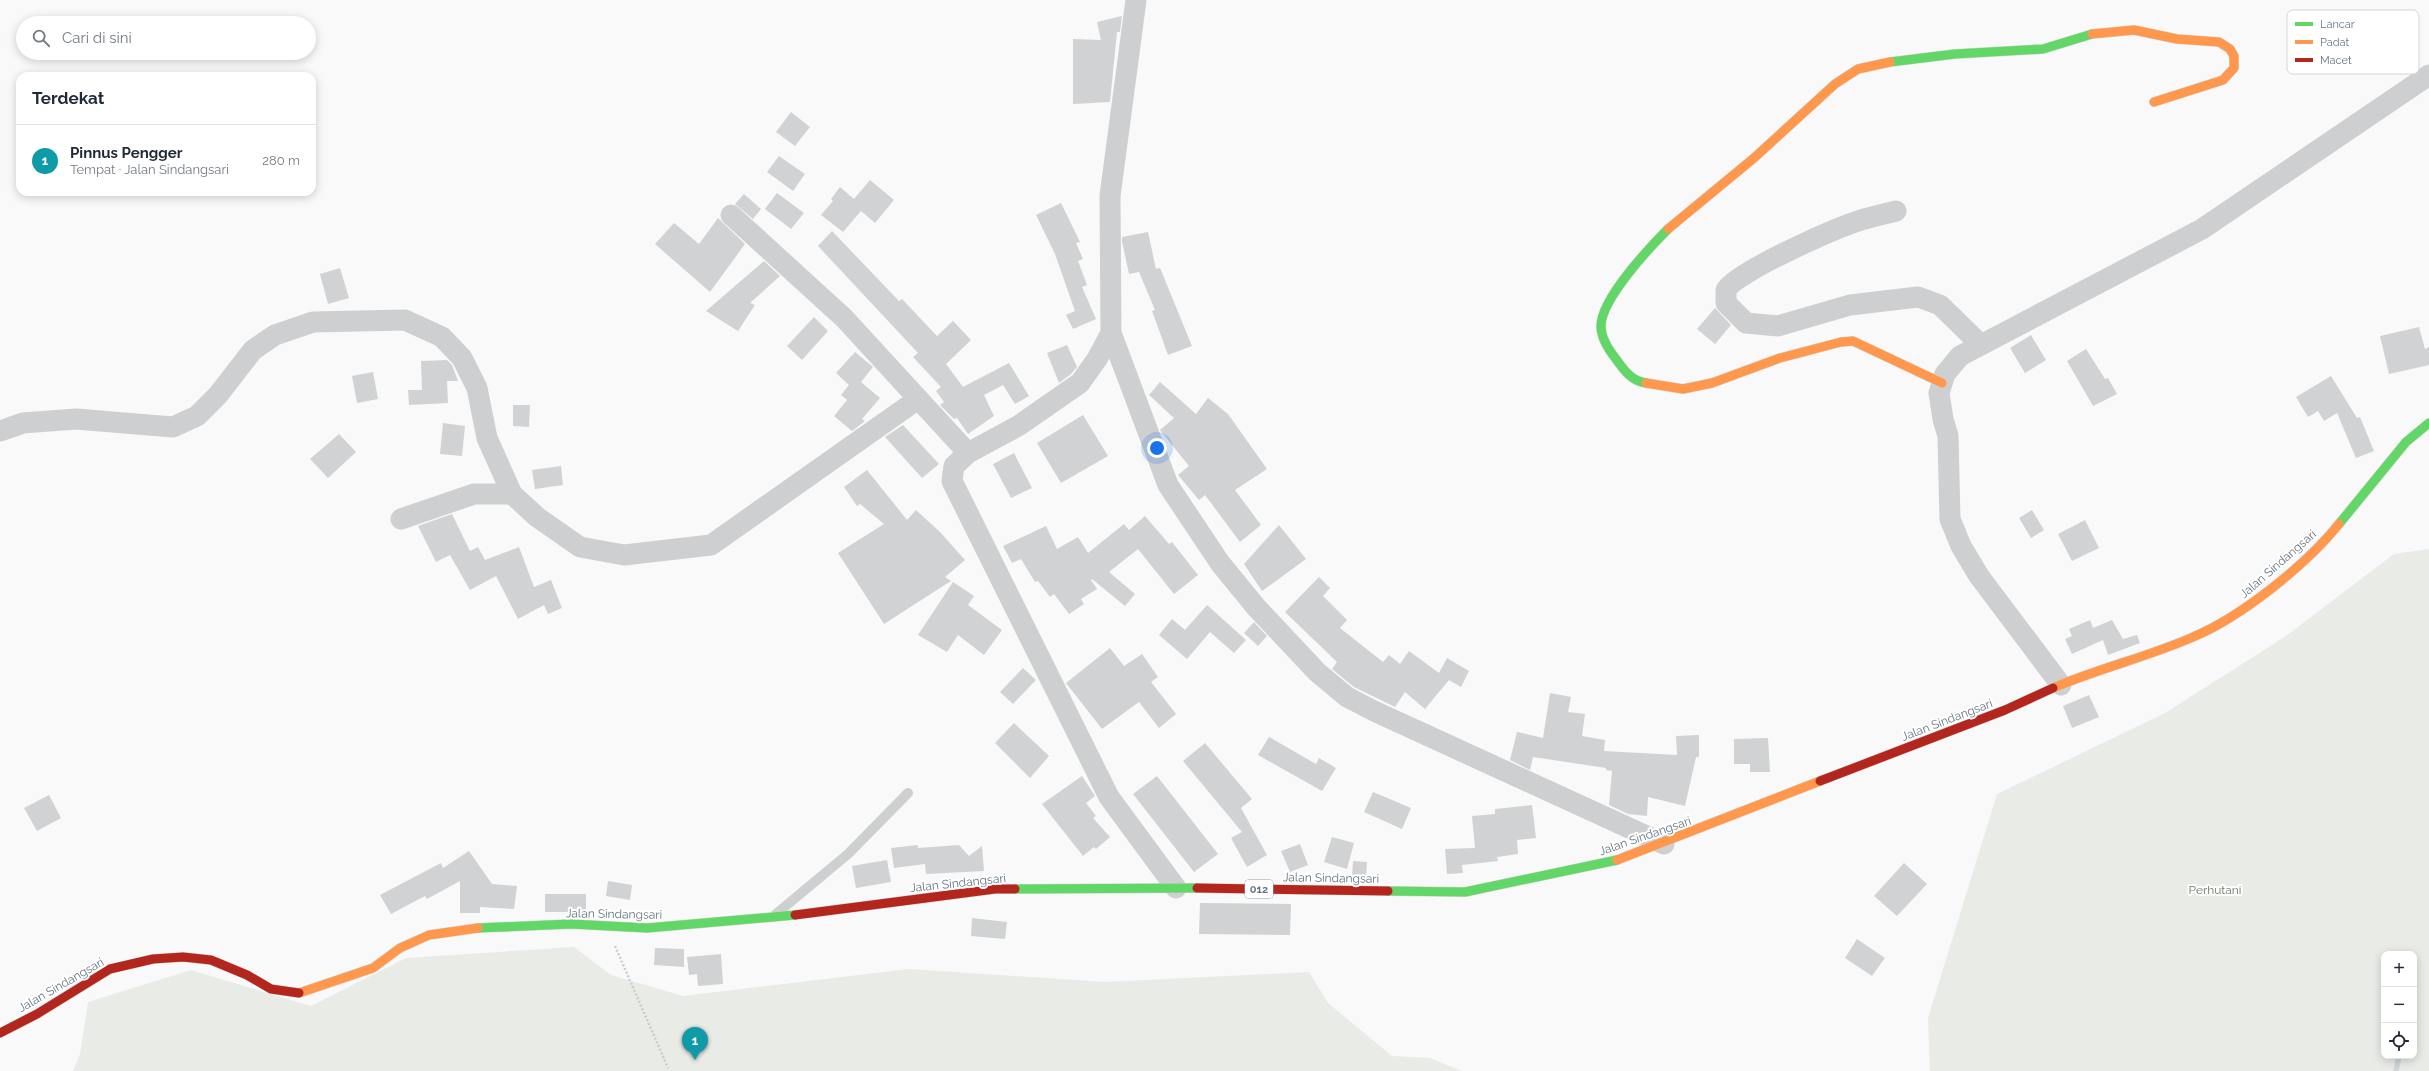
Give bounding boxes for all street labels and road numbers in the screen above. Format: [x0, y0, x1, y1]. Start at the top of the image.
street label: Jalan Sindangsari [2237, 527, 2319, 601]
street label: Jalan Sindangsari [1899, 696, 1995, 744]
street label: Jalan Sindangsari [1597, 814, 1693, 858]
street label: Jalan Sindangsari [1283, 870, 1379, 886]
street label: Jalan Sindangsari [909, 871, 1007, 895]
road number: 012 [1245, 880, 1273, 898]
street label: Jalan Sindangsari [566, 906, 662, 922]
street label: Jalan Sindangsari [16, 955, 106, 1015]

